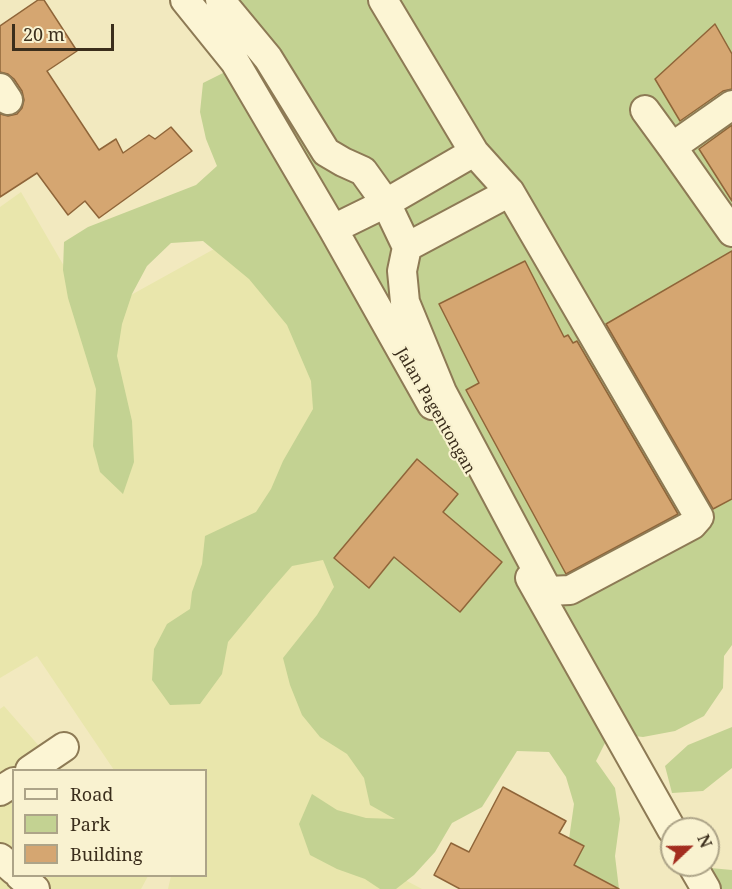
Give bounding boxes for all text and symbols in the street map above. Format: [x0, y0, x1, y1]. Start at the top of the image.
scale bar [15, 12, 117, 50]
text: 20 m [23, 22, 65, 46]
street label: Jalan Pagentongan [391, 345, 479, 477]
legend [12, 769, 207, 877]
text: Road [70, 782, 113, 806]
text: Park [70, 812, 110, 836]
north arrow [660, 817, 720, 877]
text: N [692, 831, 717, 851]
text: Building [70, 842, 143, 866]

